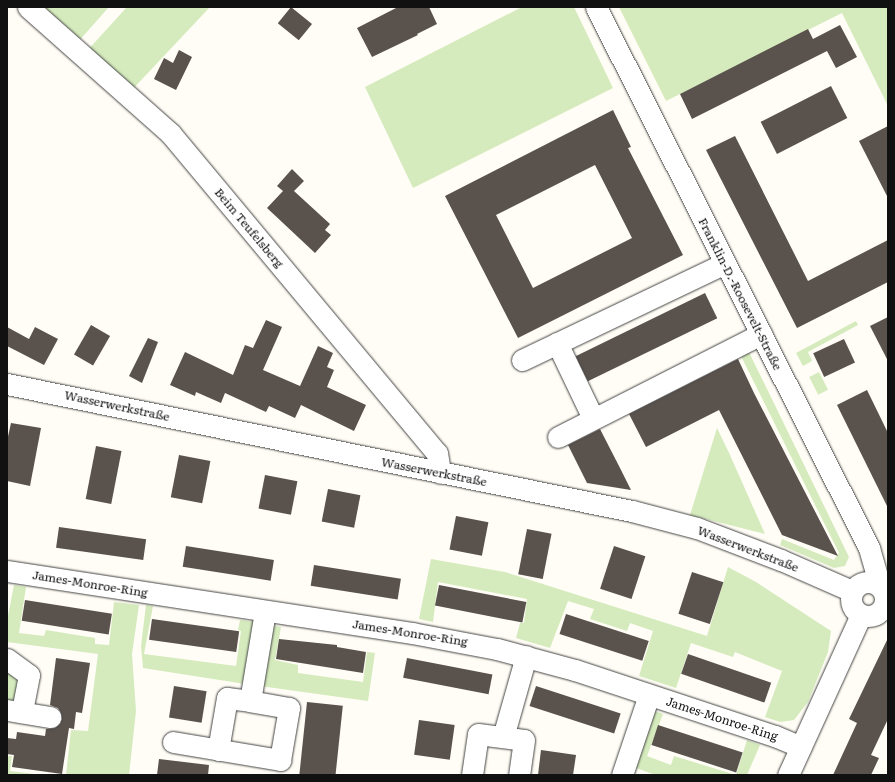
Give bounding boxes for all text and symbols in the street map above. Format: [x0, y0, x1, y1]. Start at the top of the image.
street label: Beim Teufelsberg [212, 185, 286, 271]
street label: Franklin-D.-Roosevelt-Straße [695, 215, 785, 373]
street label: Wasserwerkstraße [63, 388, 171, 424]
street label: Wasserwerkstraße [380, 455, 488, 489]
street label: Wasserwerkstraße [695, 523, 801, 575]
street label: James-Monroe-Ring [31, 568, 149, 600]
street label: James-Monroe-Ring [351, 617, 469, 649]
street label: James-Monroe-Ring [664, 694, 780, 744]

